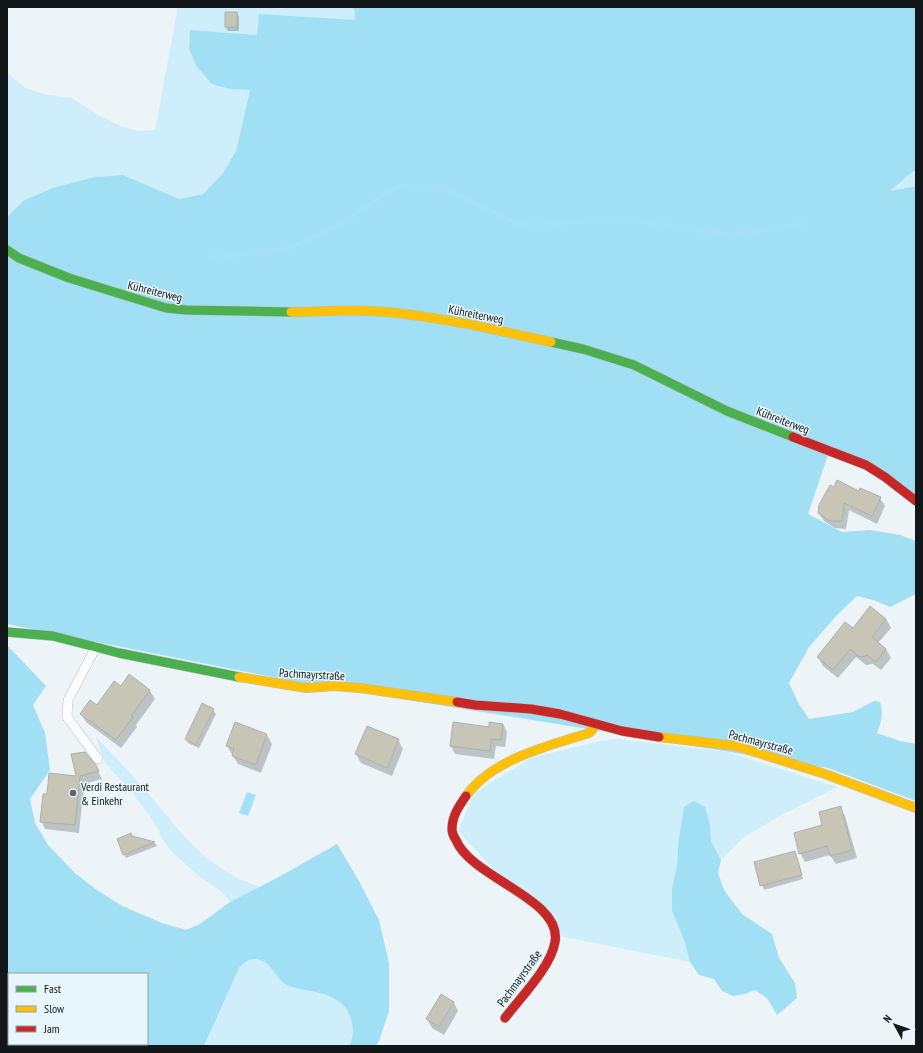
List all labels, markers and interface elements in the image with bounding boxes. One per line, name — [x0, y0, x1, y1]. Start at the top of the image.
street label: Kühreiterweg — [126, 277, 184, 305]
street label: Kühreiterweg — [447, 301, 505, 327]
street label: Kühreiterweg — [754, 403, 812, 437]
street label: Pachmayrstraße — [279, 665, 345, 683]
street label: Pachmayrstraße — [727, 726, 795, 758]
place label: Verdi Restaurant & Einkehr — [80, 779, 150, 808]
marker: Verdi Restaurant & Einkehr — [68, 788, 78, 798]
street label: Pachmayrstraße — [494, 947, 545, 1009]
legend — [8, 973, 148, 1045]
text: Fast — [44, 981, 62, 996]
text: Slow — [44, 1001, 65, 1016]
north arrow — [875, 1005, 915, 1045]
text: N — [880, 1012, 895, 1025]
text: Jam — [43, 1021, 60, 1036]

